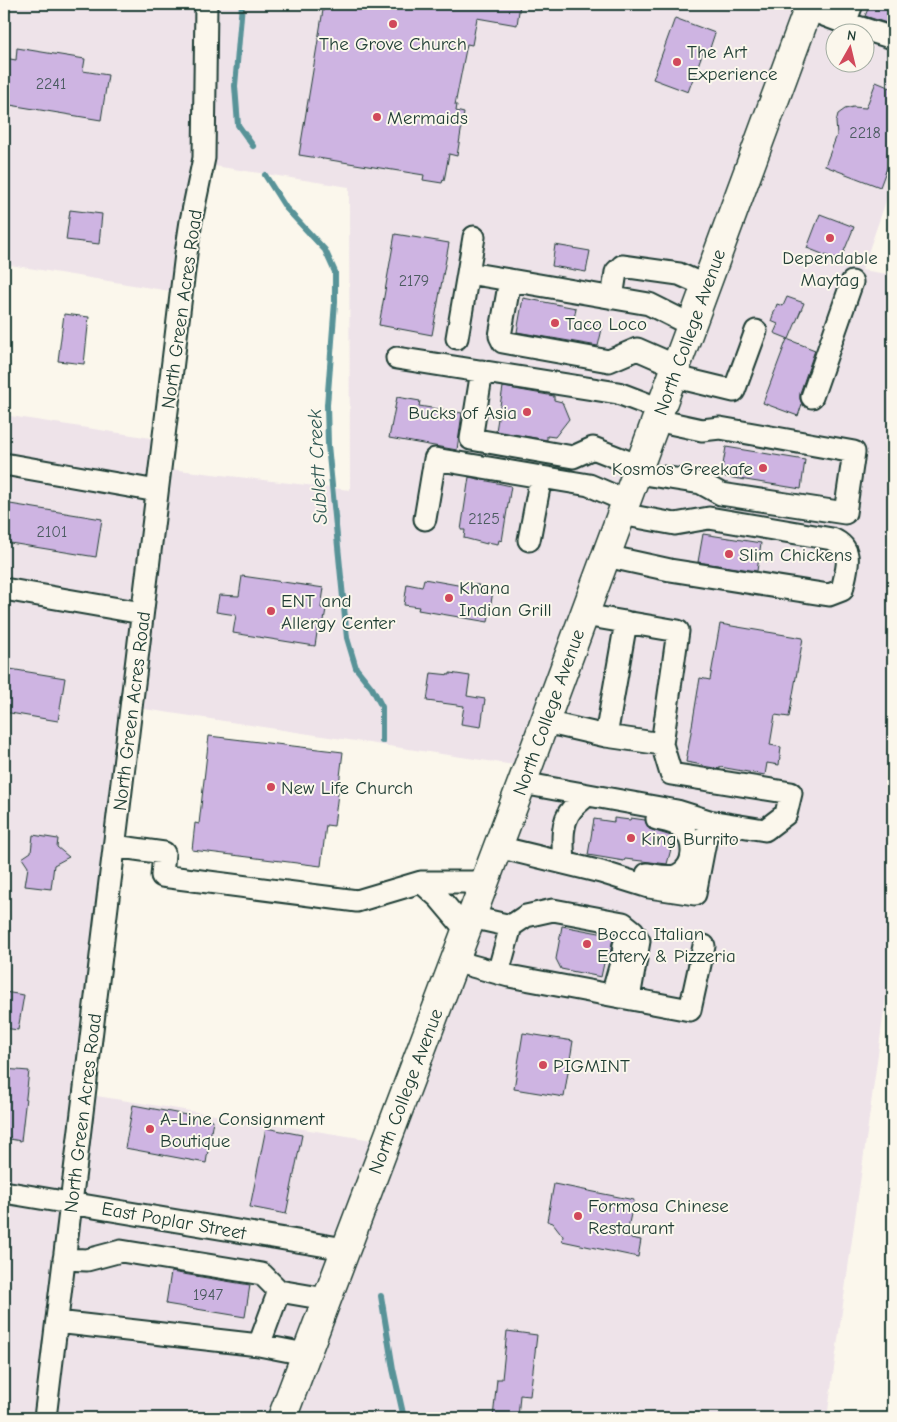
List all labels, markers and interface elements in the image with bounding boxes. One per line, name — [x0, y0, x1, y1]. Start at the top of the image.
marker: The Grove Church — [387, 18, 399, 30]
north arrow — [824, 22, 874, 72]
text: N — [846, 27, 857, 45]
place label: The Grove Church — [319, 33, 467, 55]
place label: The Art Experience — [687, 41, 778, 85]
marker: The Art Experience — [671, 56, 683, 68]
house number: 2241 — [36, 75, 66, 93]
place label: Mermaids — [387, 107, 468, 129]
marker: Mermaids — [371, 111, 383, 123]
house number: 2218 — [849, 124, 881, 142]
street label: North Green Acres Road — [157, 208, 207, 410]
marker: Dependable Maytag — [824, 232, 836, 244]
street label: North College Avenue — [650, 246, 730, 419]
place label: Dependable Maytag — [782, 247, 878, 291]
house number: 2179 — [399, 272, 429, 290]
place label: Taco Loco — [565, 313, 647, 335]
marker: Taco Loco — [549, 317, 561, 329]
place label: Bucks of Asia — [408, 402, 517, 424]
marker: Bucks of Asia — [521, 406, 533, 418]
water label: Sublett Creek — [303, 408, 332, 525]
place label: Kosmos Greekafe — [612, 458, 753, 480]
marker: Kosmos Greekafe — [757, 462, 769, 474]
house number: 2125 — [468, 510, 500, 528]
house number: 2101 — [37, 523, 67, 541]
place label: Slim Chickens — [739, 544, 852, 566]
marker: Slim Chickens — [723, 548, 735, 560]
place label: Khana Indian Grill — [459, 577, 552, 621]
place label: ENT and Allergy Center — [281, 590, 396, 634]
marker: Khana Indian Grill — [443, 592, 455, 604]
marker: ENT and Allergy Center — [265, 605, 277, 617]
street label: North Green Acres Road — [109, 610, 155, 812]
street label: North College Avenue — [509, 626, 589, 799]
place label: New Life Church — [281, 777, 413, 799]
marker: New Life Church — [265, 781, 277, 793]
place label: King Burrito — [641, 828, 739, 850]
marker: King Burrito — [625, 832, 637, 844]
place label: Bocca Italian Eatery & Pizzeria — [597, 923, 736, 967]
marker: Bocca Italian Eatery & Pizzeria — [581, 938, 593, 950]
street label: North College Avenue — [364, 1006, 448, 1177]
street label: North Green Acres Road — [60, 1012, 106, 1214]
place label: PIGMINT — [553, 1055, 630, 1077]
marker: PIGMINT — [537, 1059, 549, 1071]
place label: A-Line Consignment Boutique — [160, 1108, 325, 1152]
marker: A-Line Consignment Boutique — [144, 1123, 156, 1135]
place label: Formosa Chinese Restaurant — [588, 1195, 729, 1239]
street label: East Poplar Street — [100, 1197, 248, 1245]
marker: Formosa Chinese Restaurant — [572, 1210, 584, 1222]
house number: 1947 — [193, 1286, 223, 1304]

